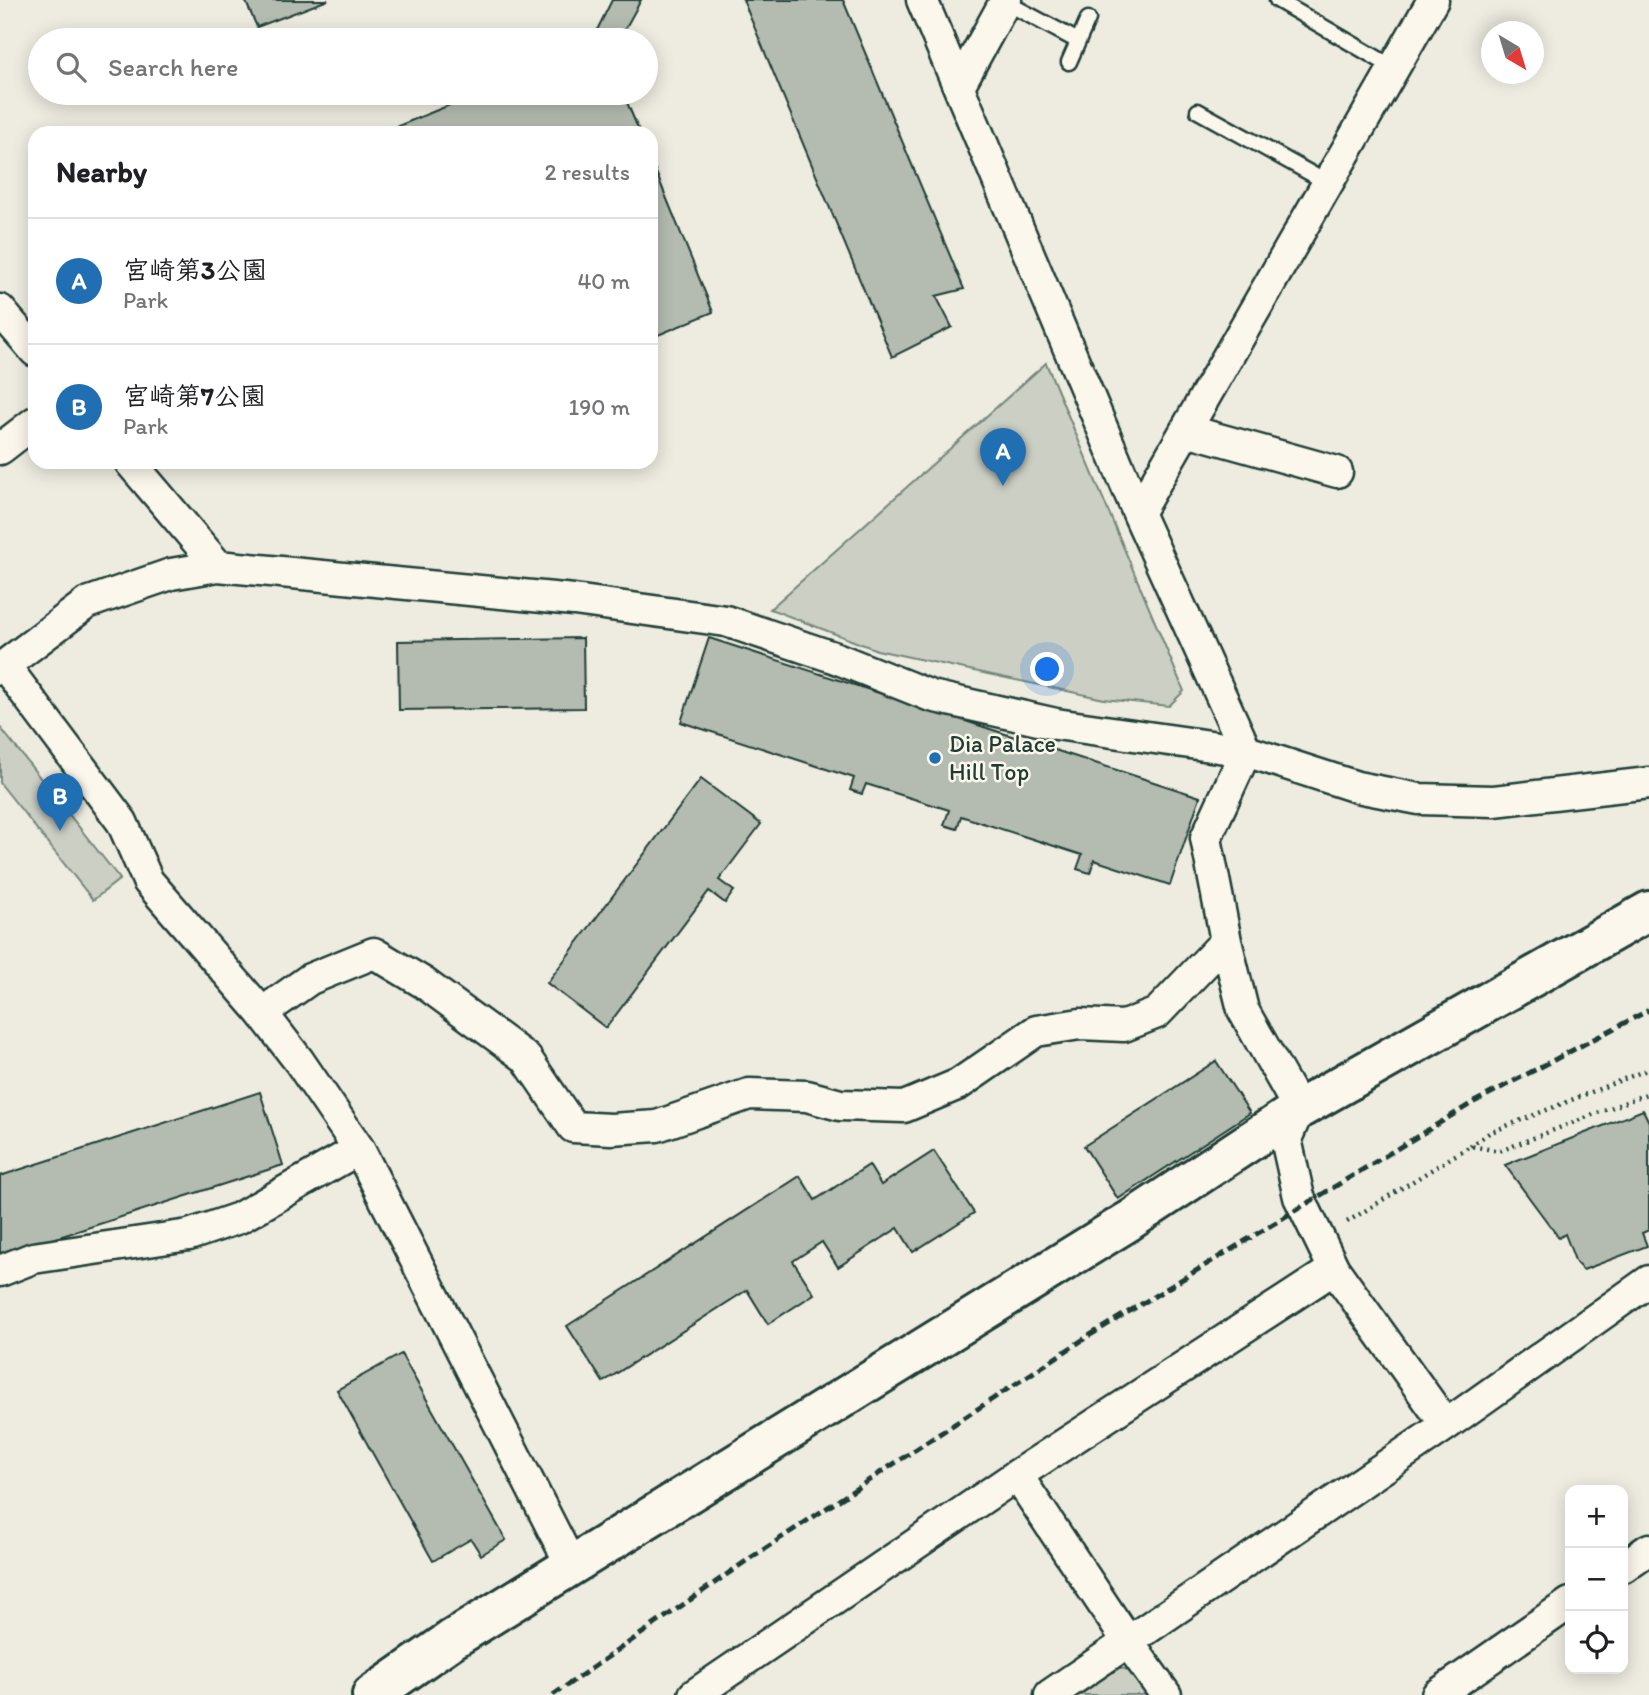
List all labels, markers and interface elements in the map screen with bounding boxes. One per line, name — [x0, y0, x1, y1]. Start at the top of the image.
north arrow — [1481, 21, 1544, 84]
search box — [28, 28, 658, 105]
icon: search — [52, 48, 90, 86]
text: Search here — [108, 51, 238, 83]
text: Nearby — [56, 153, 147, 190]
text: 2 results — [544, 158, 630, 186]
text: 宮崎第3公園 — [123, 254, 267, 286]
text: A — [72, 267, 86, 295]
text: 40 m — [577, 267, 630, 295]
text: Park — [123, 286, 168, 314]
text: 宮崎第7公園 — [123, 380, 266, 412]
text: B — [72, 393, 86, 421]
text: 190 m — [569, 393, 630, 421]
text: Park — [123, 412, 168, 440]
pin: A — [980, 428, 1026, 486]
your location — [1030, 652, 1064, 686]
place label: Dia Palace Hill Top — [949, 729, 1056, 786]
marker: Dia Palace Hill Top — [927, 750, 943, 766]
pin: B — [37, 773, 83, 831]
map controls — [1565, 1485, 1628, 1674]
button: + — [1565, 1485, 1628, 1548]
button: − — [1565, 1548, 1628, 1611]
button: locate — [1565, 1611, 1628, 1674]

